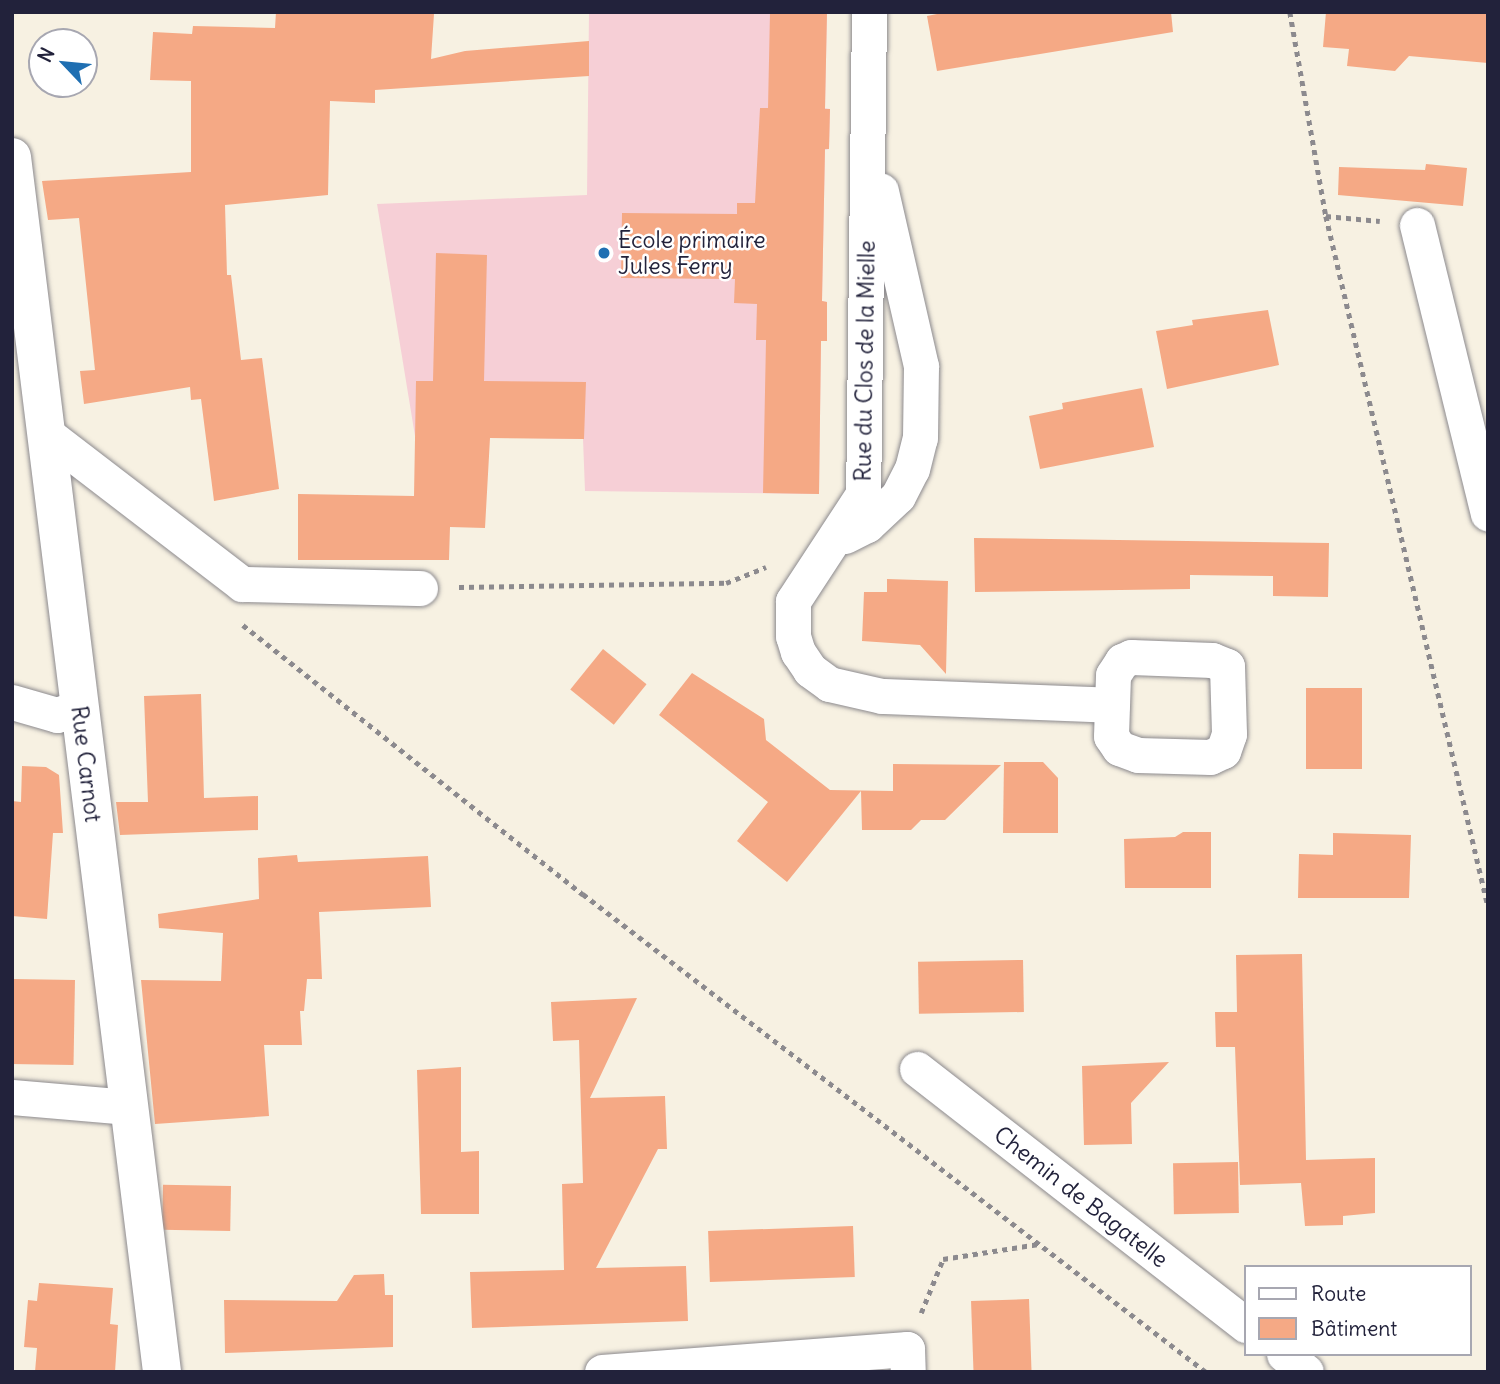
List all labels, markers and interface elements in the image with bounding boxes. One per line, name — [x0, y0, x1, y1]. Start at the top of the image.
north arrow — [28, 28, 98, 98]
text: N — [32, 44, 60, 66]
place label: École primaire Jules Ferry — [618, 226, 766, 280]
street label: Rue du Clos de la Mielle — [849, 240, 881, 482]
marker: École primaire Jules Ferry — [596, 245, 612, 261]
street label: Rue Carnot — [65, 704, 107, 824]
street label: Chemin de Bagatelle — [989, 1121, 1173, 1273]
legend — [1244, 1265, 1472, 1356]
text: Route — [1311, 1280, 1366, 1307]
text: Bâtiment — [1311, 1315, 1397, 1342]

